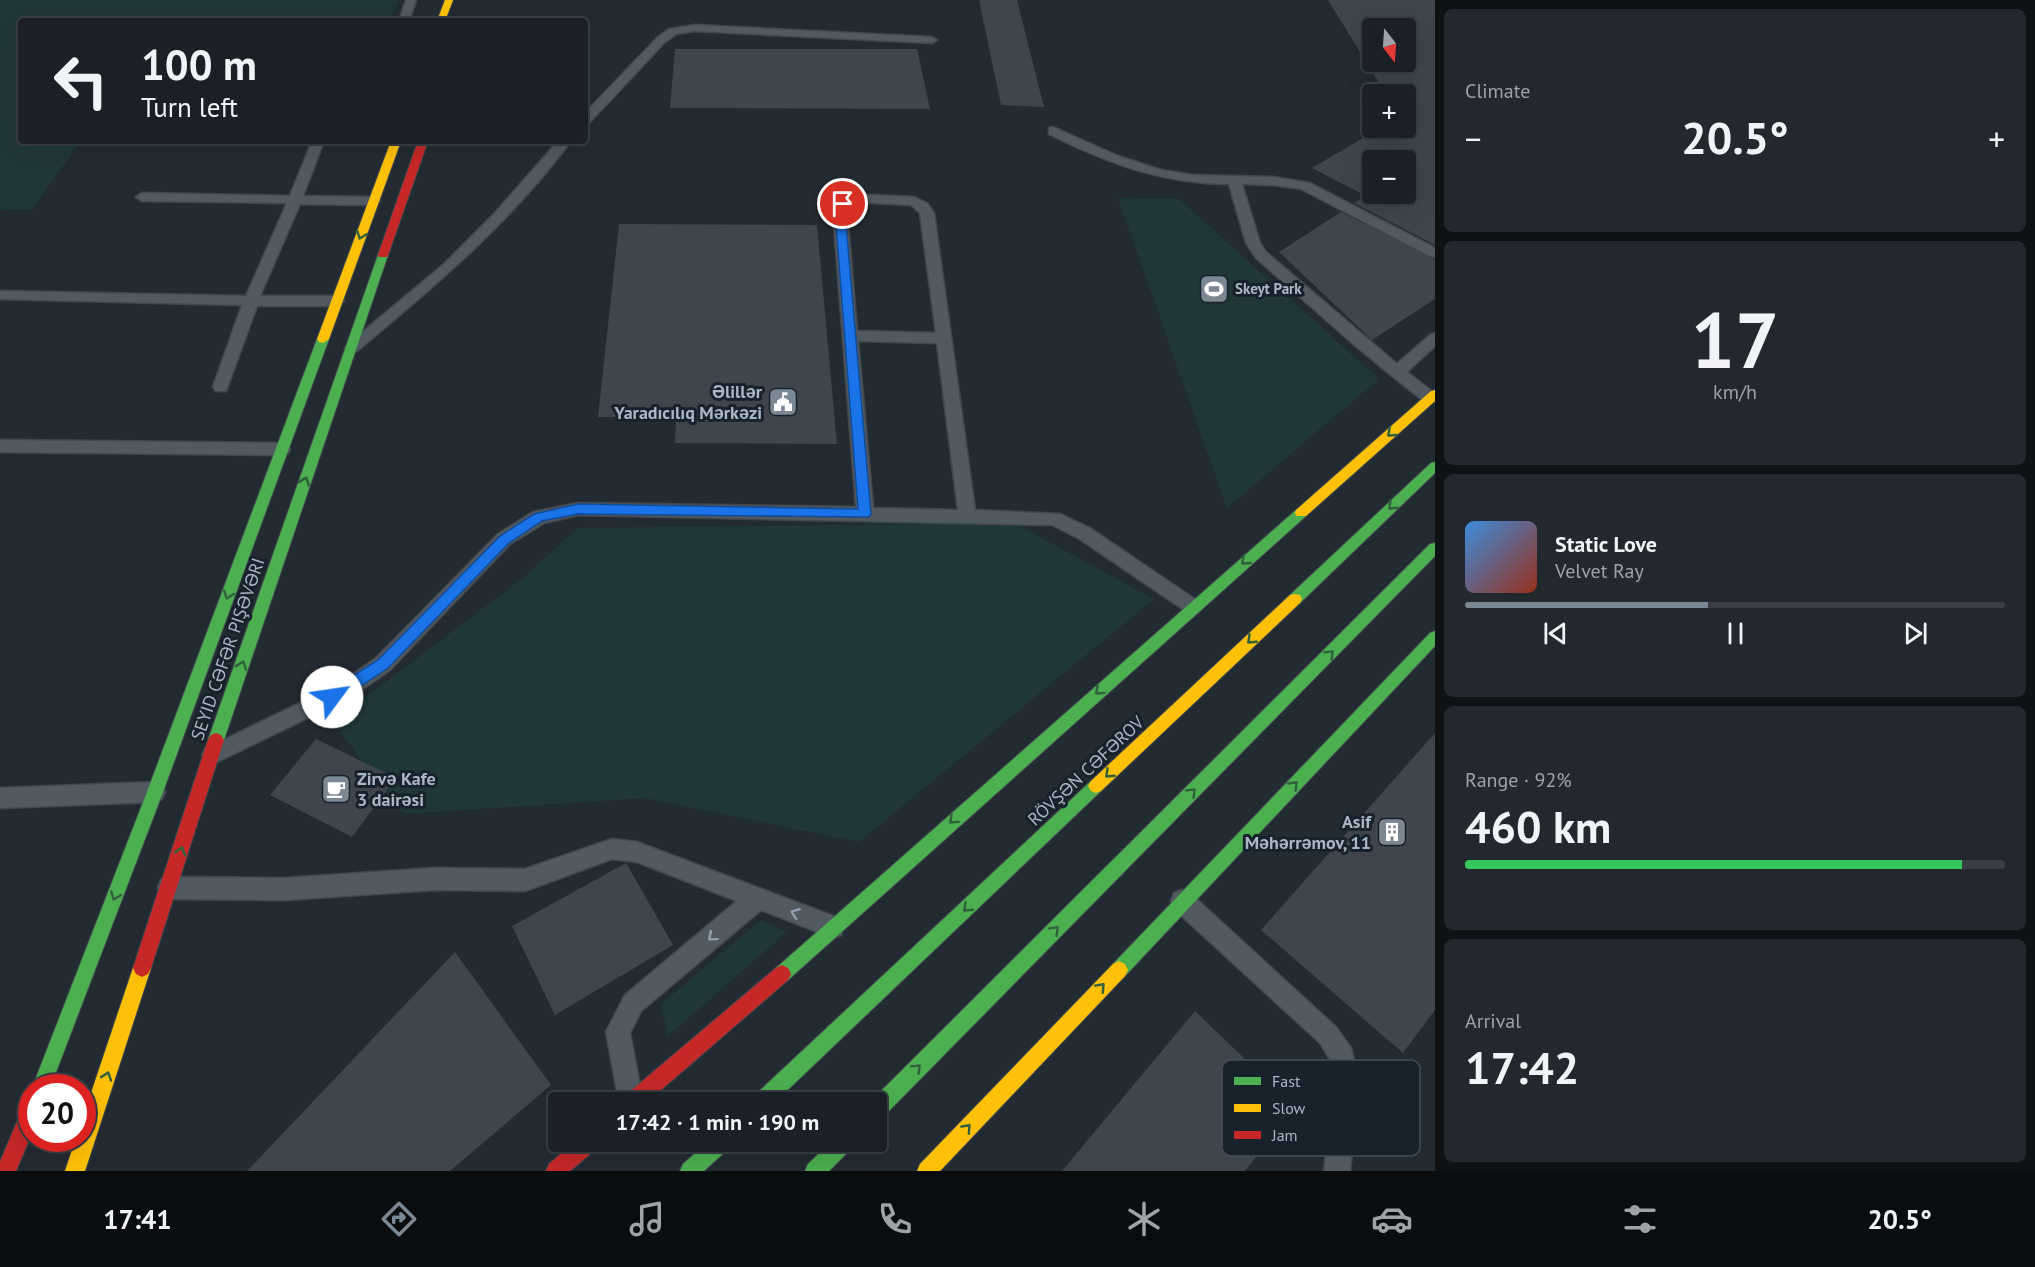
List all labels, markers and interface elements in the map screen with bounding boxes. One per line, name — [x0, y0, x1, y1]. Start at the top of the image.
north arrow — [1362, 18, 1416, 72]
map controls — [1362, 18, 1416, 204]
text: 100 m — [141, 37, 257, 92]
icon: left — [42, 42, 120, 120]
text: Climate — [1465, 78, 1531, 104]
button: + — [1362, 84, 1416, 138]
text: Turn left — [141, 90, 238, 124]
text: 20.5° — [1681, 108, 1789, 166]
text: − — [1465, 117, 1482, 160]
text: + — [1988, 117, 2005, 160]
button: − — [1362, 150, 1416, 204]
pin — [817, 178, 868, 229]
icon: arrive — [826, 187, 859, 220]
one-way arrow — [356, 229, 369, 240]
sports icon: Skeyt Park — [1198, 273, 1230, 305]
place label: Skeyt Park — [1235, 279, 1302, 298]
text: 17 — [1691, 289, 1779, 390]
text: km/h — [1713, 379, 1757, 405]
place label: Əlillər Yaradıcılıq Mərkəzi — [613, 380, 763, 424]
public building icon: Əlillər Yaradıcılıq Mərkəzi — [767, 386, 799, 418]
one-way arrow — [1387, 425, 1398, 436]
one-way arrow — [298, 476, 311, 487]
one-way arrow — [1389, 499, 1400, 510]
text: Static Love — [1555, 530, 1657, 558]
one-way arrow — [1241, 554, 1251, 565]
street label: SEYID CƏFƏR PIŞƏVƏRI — [186, 555, 270, 743]
text: Velvet Ray — [1555, 558, 1644, 584]
one-way arrow — [223, 589, 235, 600]
icon: previous — [1539, 617, 1572, 650]
icon: pause — [1719, 617, 1752, 650]
icon: next — [1899, 617, 1932, 650]
one-way arrow — [1247, 633, 1258, 644]
one-way arrow — [1322, 650, 1333, 661]
one-way arrow — [234, 660, 247, 671]
position arrow — [300, 665, 364, 729]
one-way arrow — [1095, 684, 1106, 695]
street label: RÖVŞƏN CƏFƏROV — [1023, 710, 1149, 830]
place label: Zirvə Kafe 3 dairəsi — [357, 767, 436, 811]
one-way arrow — [1105, 767, 1116, 778]
text: Range · 92% — [1465, 767, 1572, 793]
cafe icon: Zirvə Kafe 3 dairəsi — [320, 773, 352, 805]
one-way arrow — [1286, 781, 1297, 792]
one-way arrow — [1185, 788, 1196, 799]
text: 460 km — [1465, 797, 1611, 855]
place label: Asif Məhərrəmov, 11 — [1245, 810, 1372, 854]
one-way arrow — [949, 813, 960, 824]
building icon: Asif Məhərrəmov, 11 — [1376, 816, 1408, 848]
one-way arrow — [174, 846, 186, 857]
one-way arrow — [110, 890, 123, 901]
one-way arrow — [964, 901, 975, 912]
one-way arrow — [790, 908, 801, 921]
one-way arrow — [1048, 926, 1058, 937]
one-way arrow — [708, 930, 719, 941]
one-way arrow — [1094, 983, 1105, 993]
text: Arrival — [1465, 1008, 1521, 1034]
text: 17:42 — [1465, 1038, 1579, 1096]
legend — [1222, 1060, 1420, 1156]
one-way arrow — [910, 1065, 921, 1076]
one-way arrow — [100, 1071, 113, 1082]
text: Fast — [1272, 1071, 1301, 1091]
speed limit sign: 20 — [18, 1074, 96, 1152]
text: Slow — [1272, 1098, 1306, 1118]
text: 17:42 · 1 min · 190 m — [616, 1108, 819, 1136]
one-way arrow — [960, 1125, 971, 1136]
text: Jam — [1271, 1125, 1298, 1145]
icon: directions — [378, 1198, 420, 1240]
icon: music — [626, 1198, 668, 1240]
icon: phone — [874, 1198, 916, 1240]
icon: climate — [1123, 1198, 1165, 1240]
icon: car — [1371, 1198, 1413, 1240]
icon: filters — [1619, 1198, 1661, 1240]
text: 17:41 — [103, 1202, 172, 1236]
text: 20.5° — [1867, 1202, 1932, 1236]

